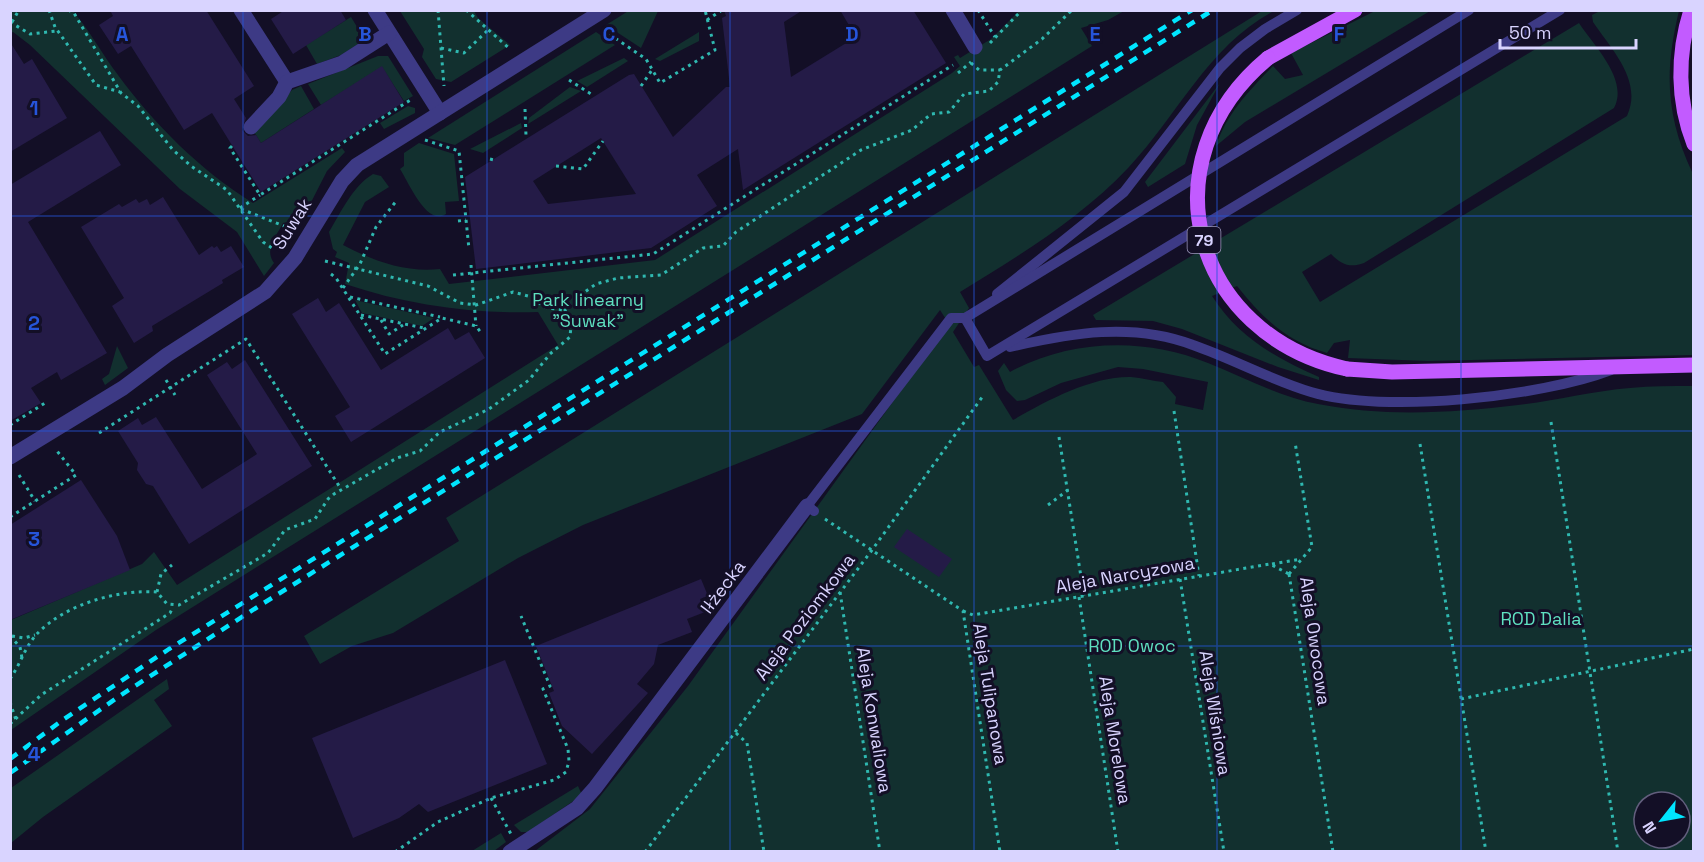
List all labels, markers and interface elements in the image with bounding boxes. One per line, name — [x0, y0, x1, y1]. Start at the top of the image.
scale bar — [1500, 12, 1636, 50]
text: A — [116, 21, 129, 47]
text: B — [358, 21, 372, 47]
text: C — [603, 21, 616, 47]
text: D — [845, 21, 859, 47]
text: E — [1089, 21, 1101, 47]
text: F — [1334, 21, 1345, 47]
text: 50 m — [1509, 21, 1551, 44]
text: 1 — [29, 95, 39, 121]
street label: Suwak — [267, 193, 316, 254]
road number: 79 — [1188, 227, 1220, 253]
park label: Park linearny "Suwak" — [532, 288, 644, 332]
text: 2 — [28, 310, 40, 336]
text: 3 — [28, 526, 40, 552]
street label: Aleja Poziomkowa — [750, 549, 860, 684]
street label: Aleja Narcyzowa — [1054, 551, 1196, 598]
street label: Iłżecka — [695, 555, 750, 618]
street label: Aleja Owocowa — [1295, 575, 1336, 707]
park label: ROD Dalia — [1501, 607, 1581, 630]
street label: Aleja Tulipanowa — [968, 622, 1013, 766]
park label: ROD Owoc — [1088, 634, 1176, 657]
street label: Aleja Konwaliowa — [852, 645, 897, 795]
street label: Aleja Wiśniowa — [1194, 649, 1237, 777]
street label: Aleja Morelowa — [1094, 674, 1137, 806]
text: 4 — [28, 741, 41, 767]
north arrow — [1632, 790, 1692, 850]
text: N — [1638, 817, 1661, 837]

